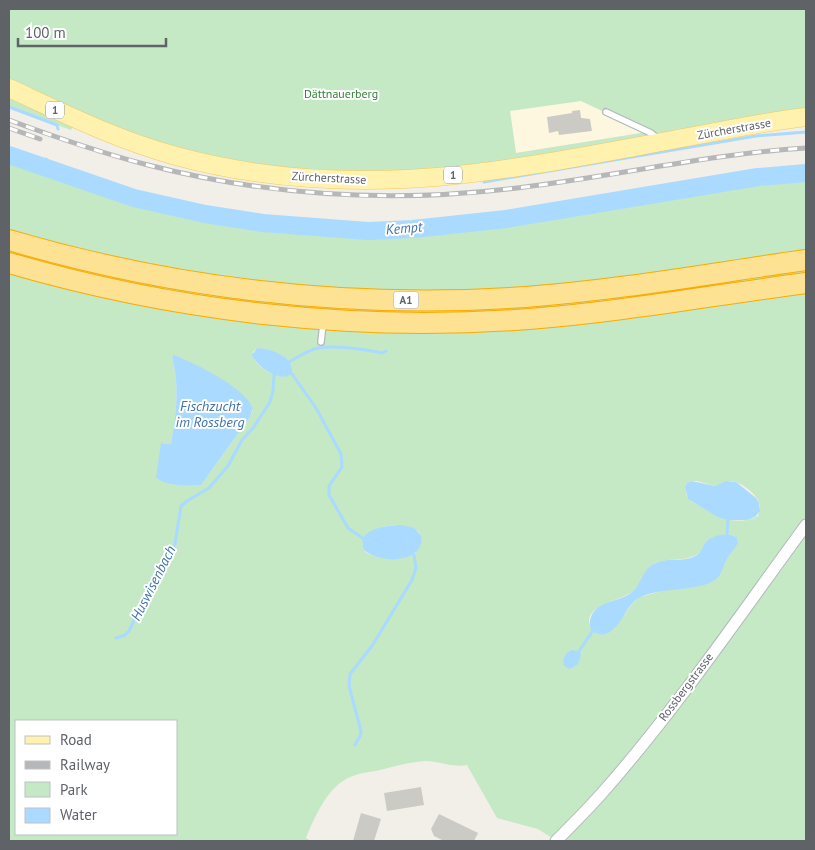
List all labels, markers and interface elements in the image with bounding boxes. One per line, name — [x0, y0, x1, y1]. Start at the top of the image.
scale bar — [18, 15, 165, 47]
text: 100 m — [25, 23, 66, 42]
park label: Dättnauerberg — [304, 86, 378, 101]
road number: 1 — [46, 102, 64, 118]
street label: Zürcherstrasse — [696, 115, 772, 142]
road number: 1 — [444, 166, 462, 184]
street label: Zürcherstrasse — [291, 168, 367, 187]
water label: Kempt — [385, 217, 424, 239]
road number: A1 — [394, 292, 418, 308]
water label: Fischzucht im Rossberg — [176, 397, 244, 431]
water label: Huswisenbach — [126, 543, 180, 623]
street label: Rossbergstrasse — [655, 650, 716, 724]
legend — [15, 720, 178, 835]
text: Road — [60, 730, 92, 749]
text: Railway — [60, 755, 110, 774]
text: Park — [60, 780, 88, 799]
text: Water — [60, 805, 97, 824]

